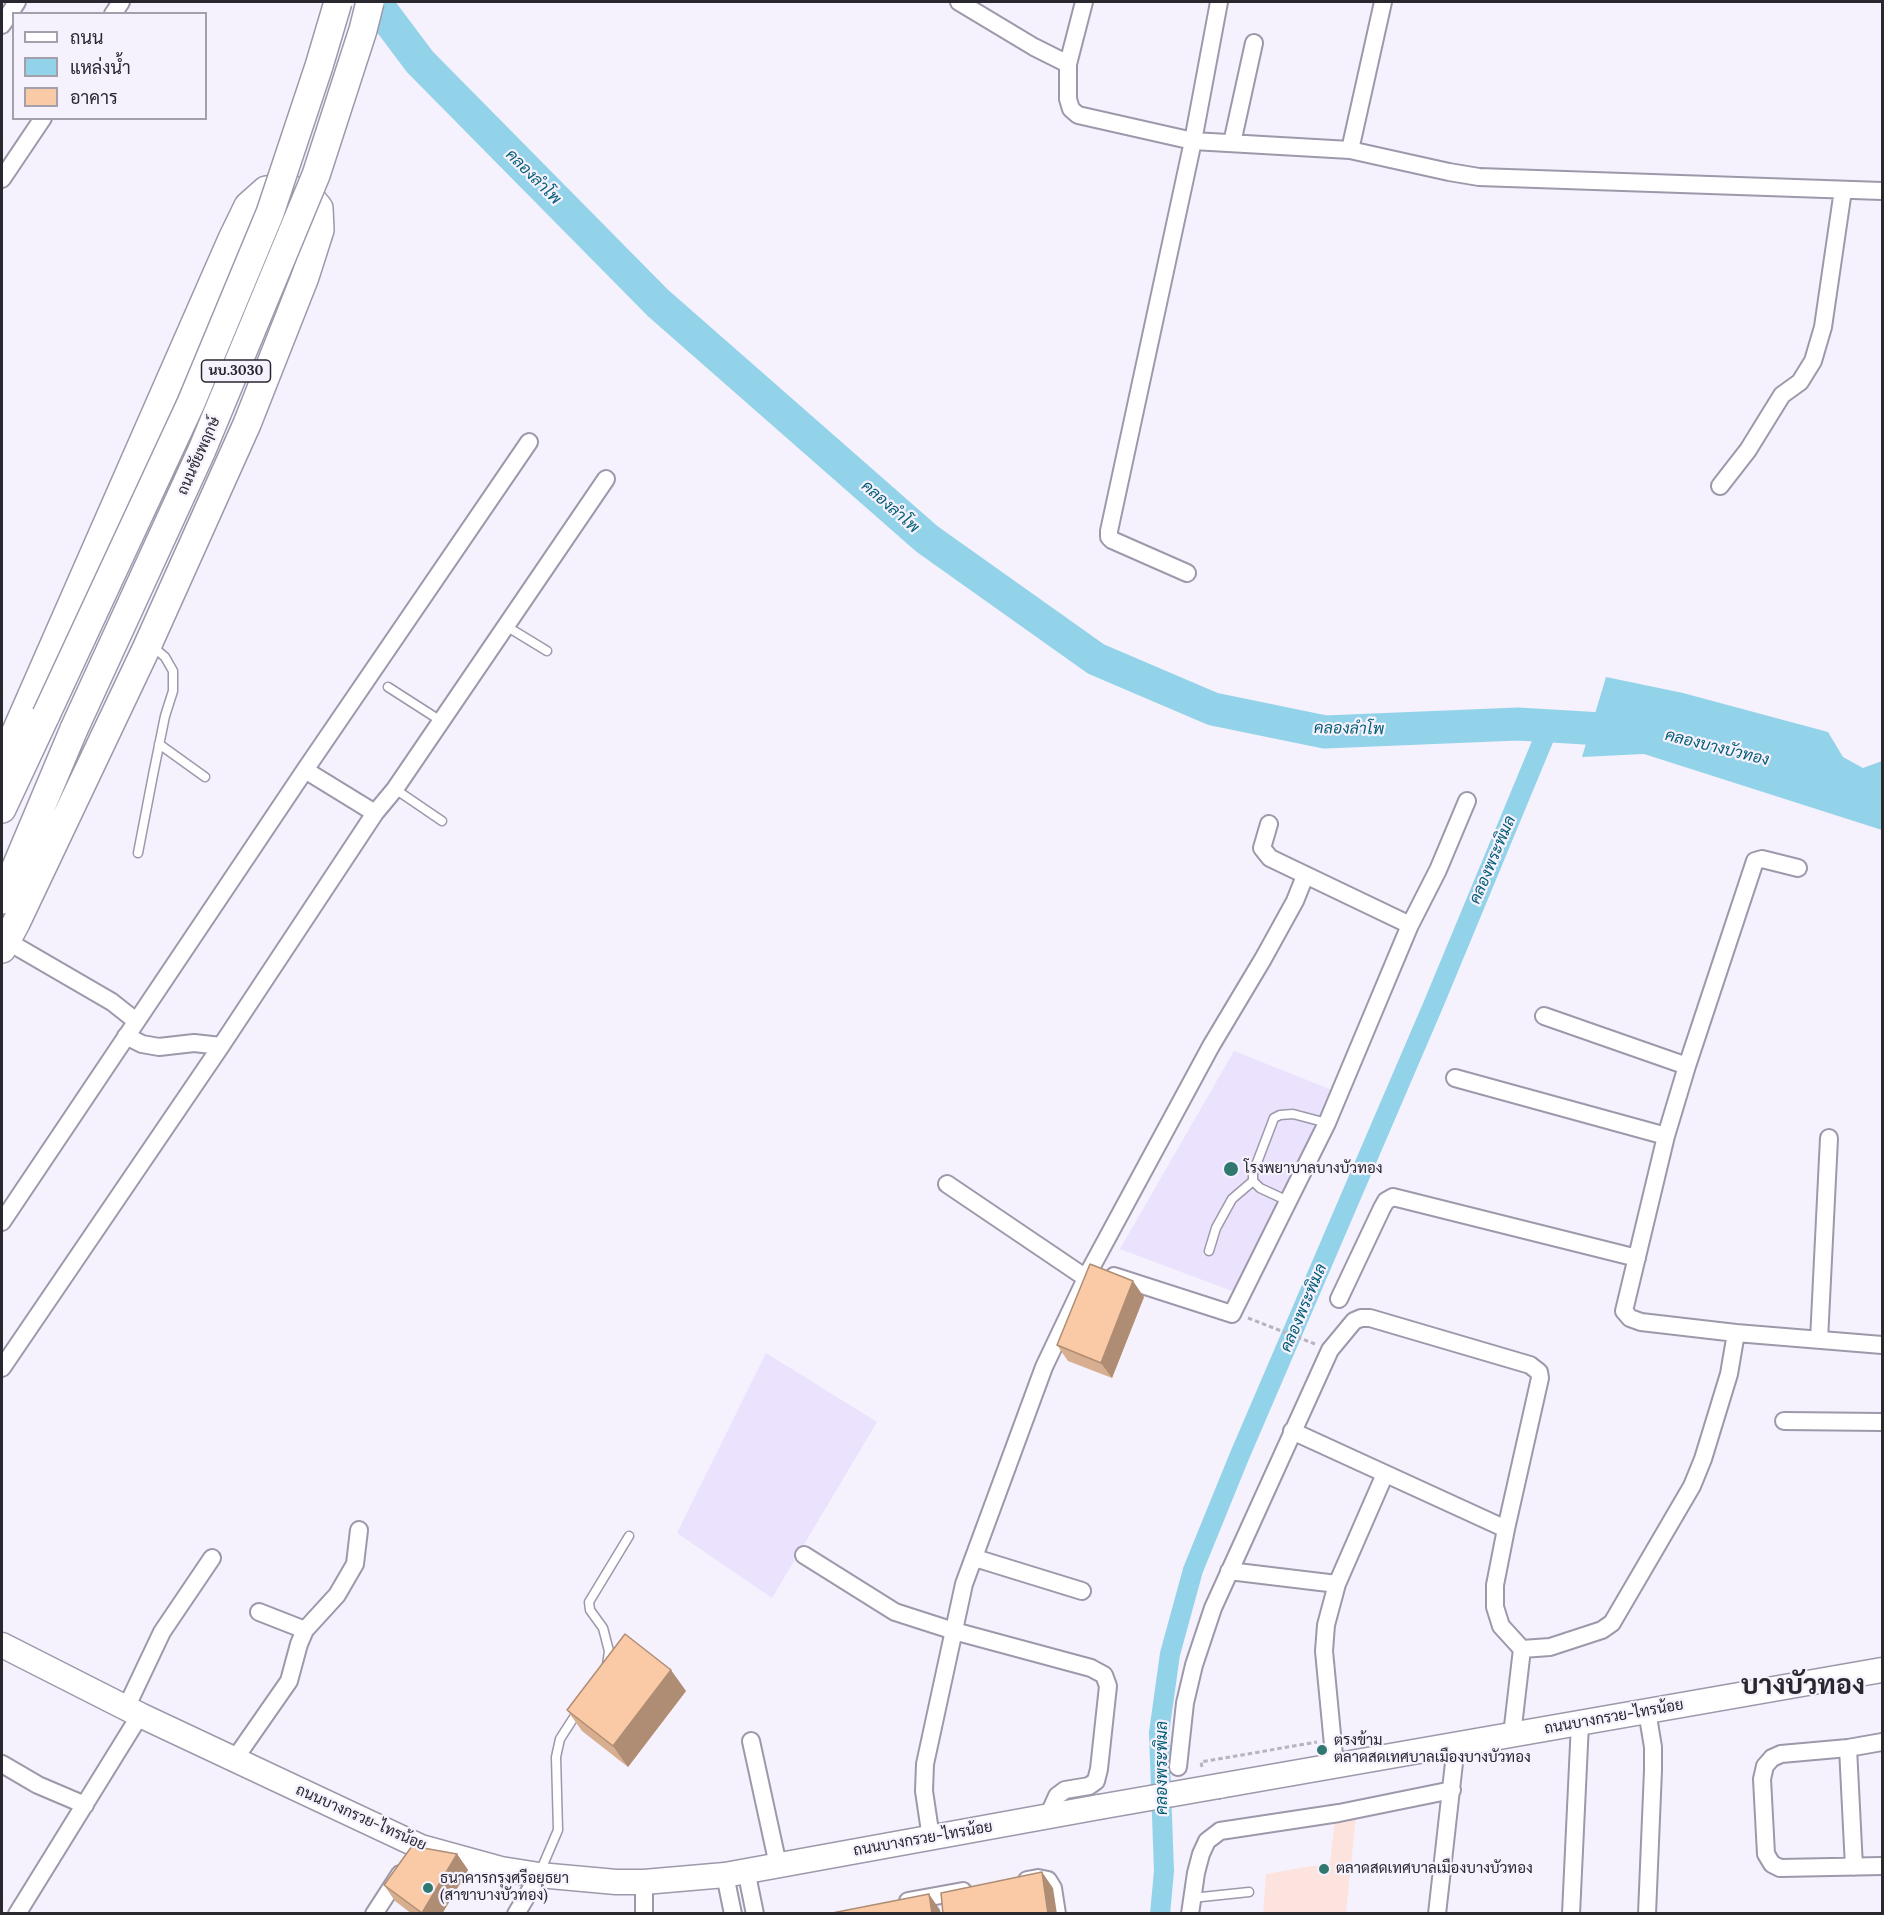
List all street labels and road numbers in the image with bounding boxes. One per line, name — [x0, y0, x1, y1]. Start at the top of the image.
road number: นบ.3030 — [202, 360, 270, 382]
street label: ถนนชัยพฤกษ์ — [174, 414, 224, 498]
street label: ถนนบางกรวย-ไทรน้อย — [1543, 1696, 1685, 1738]
street label: ถนนบางกรวย-ไทรน้อย — [293, 1781, 429, 1855]
street label: ถนนบางกรวย-ไทรน้อย — [852, 1818, 994, 1860]

